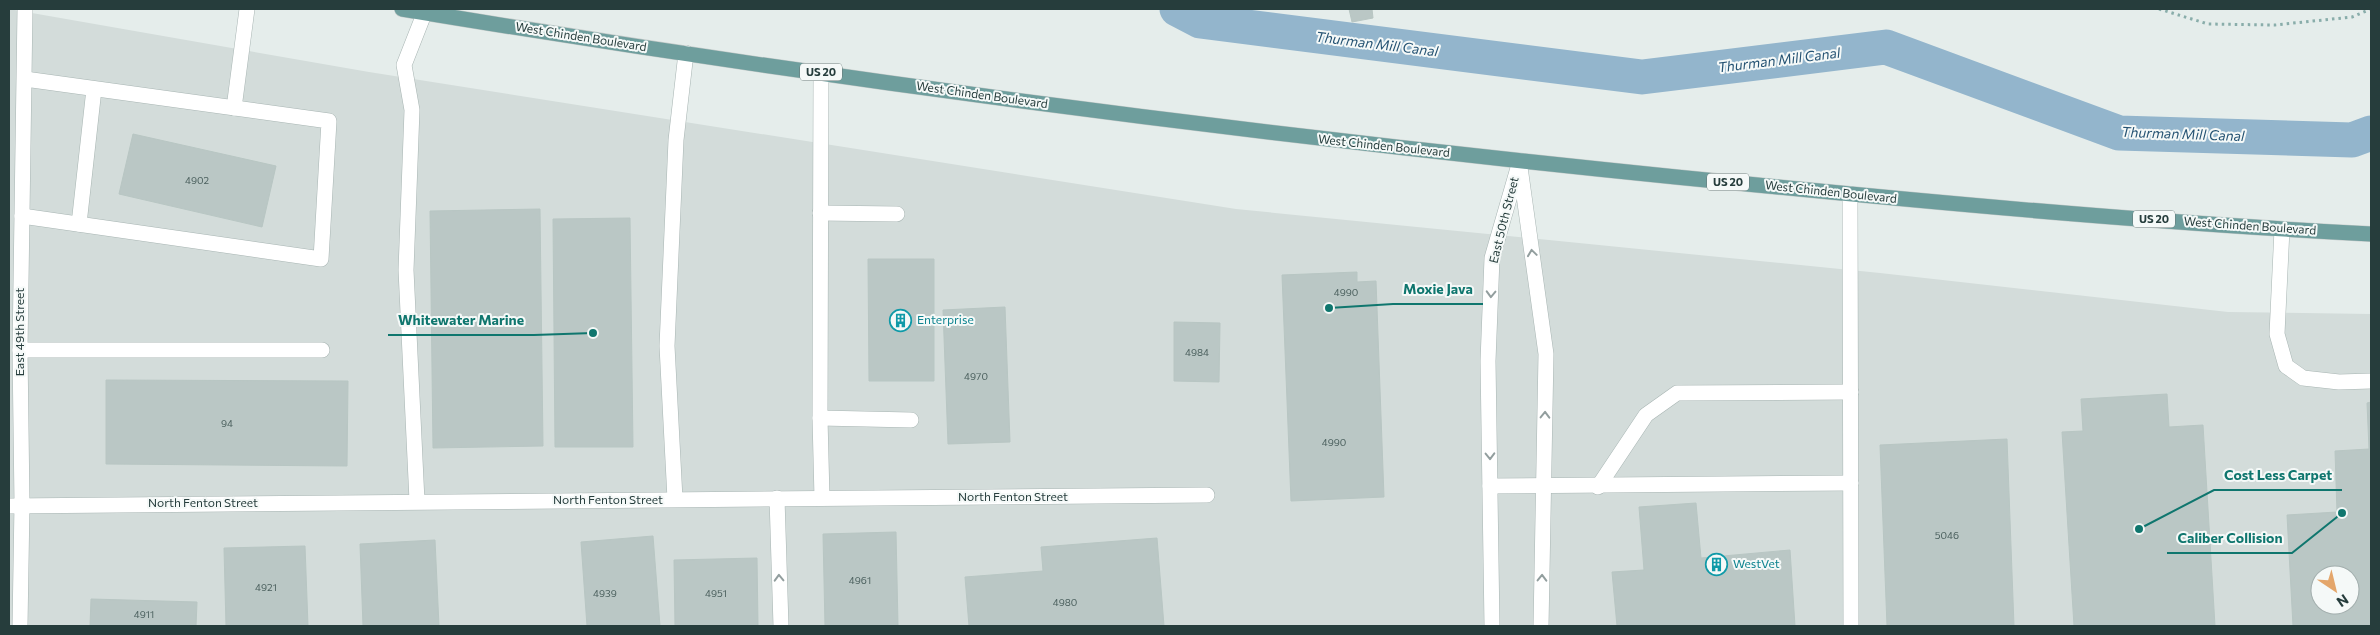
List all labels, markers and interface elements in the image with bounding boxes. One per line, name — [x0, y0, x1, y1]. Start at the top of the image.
street label: West Chinden Boulevard — [515, 19, 648, 53]
water label: Thurman Mill Canal — [1315, 28, 1440, 60]
water label: Thurman Mill Canal — [1717, 44, 1842, 75]
road number: US 20 — [800, 64, 842, 80]
street label: West Chinden Boulevard — [916, 78, 1049, 110]
water label: Thurman Mill Canal — [2121, 123, 2245, 144]
street label: West Chinden Boulevard — [1317, 131, 1451, 159]
road number: US 20 — [1707, 173, 1749, 190]
house number: 4902 — [185, 174, 210, 186]
street label: East 50th Street — [1485, 175, 1521, 265]
street label: West Chinden Boulevard — [1764, 177, 1898, 205]
road number: US 20 — [2133, 210, 2175, 228]
street label: West Chinden Boulevard — [2183, 213, 2317, 237]
one-way arrow — [1527, 249, 1538, 257]
callout: Moxie Java — [1393, 275, 1483, 304]
text: Moxie Java — [1403, 280, 1473, 297]
house number: 4990 — [1334, 286, 1358, 298]
street label: East 49th Street — [12, 288, 26, 376]
one-way arrow — [1486, 290, 1496, 298]
callout: Whitewater Marine — [388, 306, 534, 335]
building icon: Enterprise — [889, 308, 913, 332]
text: Whitewater Marine — [398, 311, 524, 328]
place label: Enterprise — [917, 312, 974, 326]
house number: 4984 — [1185, 346, 1209, 358]
house number: 4970 — [964, 370, 988, 382]
one-way arrow — [1540, 411, 1550, 418]
house number: 94 — [221, 417, 233, 429]
house number: 4990 — [1322, 436, 1346, 448]
one-way arrow — [1484, 452, 1495, 460]
callout: Cost Less Carpet — [2214, 461, 2342, 490]
text: Cost Less Carpet — [2224, 466, 2332, 483]
street label: North Fenton Street — [958, 489, 1068, 503]
street label: North Fenton Street — [553, 492, 663, 506]
street label: North Fenton Street — [148, 495, 258, 509]
callout: Caliber Collision — [2167, 524, 2292, 553]
house number: 5046 — [1935, 529, 1959, 541]
text: Caliber Collision — [2177, 529, 2283, 546]
building icon: WestVet — [1705, 552, 1729, 576]
place label: WestVet — [1733, 556, 1780, 570]
north arrow — [2310, 565, 2360, 615]
one-way arrow — [774, 573, 785, 581]
one-way arrow — [1537, 573, 1547, 581]
house number: 4961 — [849, 574, 871, 586]
house number: 4921 — [255, 581, 277, 593]
house number: 4939 — [593, 587, 617, 599]
house number: 4951 — [705, 587, 727, 599]
text: N — [2334, 591, 2352, 611]
house number: 4980 — [1053, 596, 1077, 608]
house number: 4911 — [134, 608, 154, 620]

